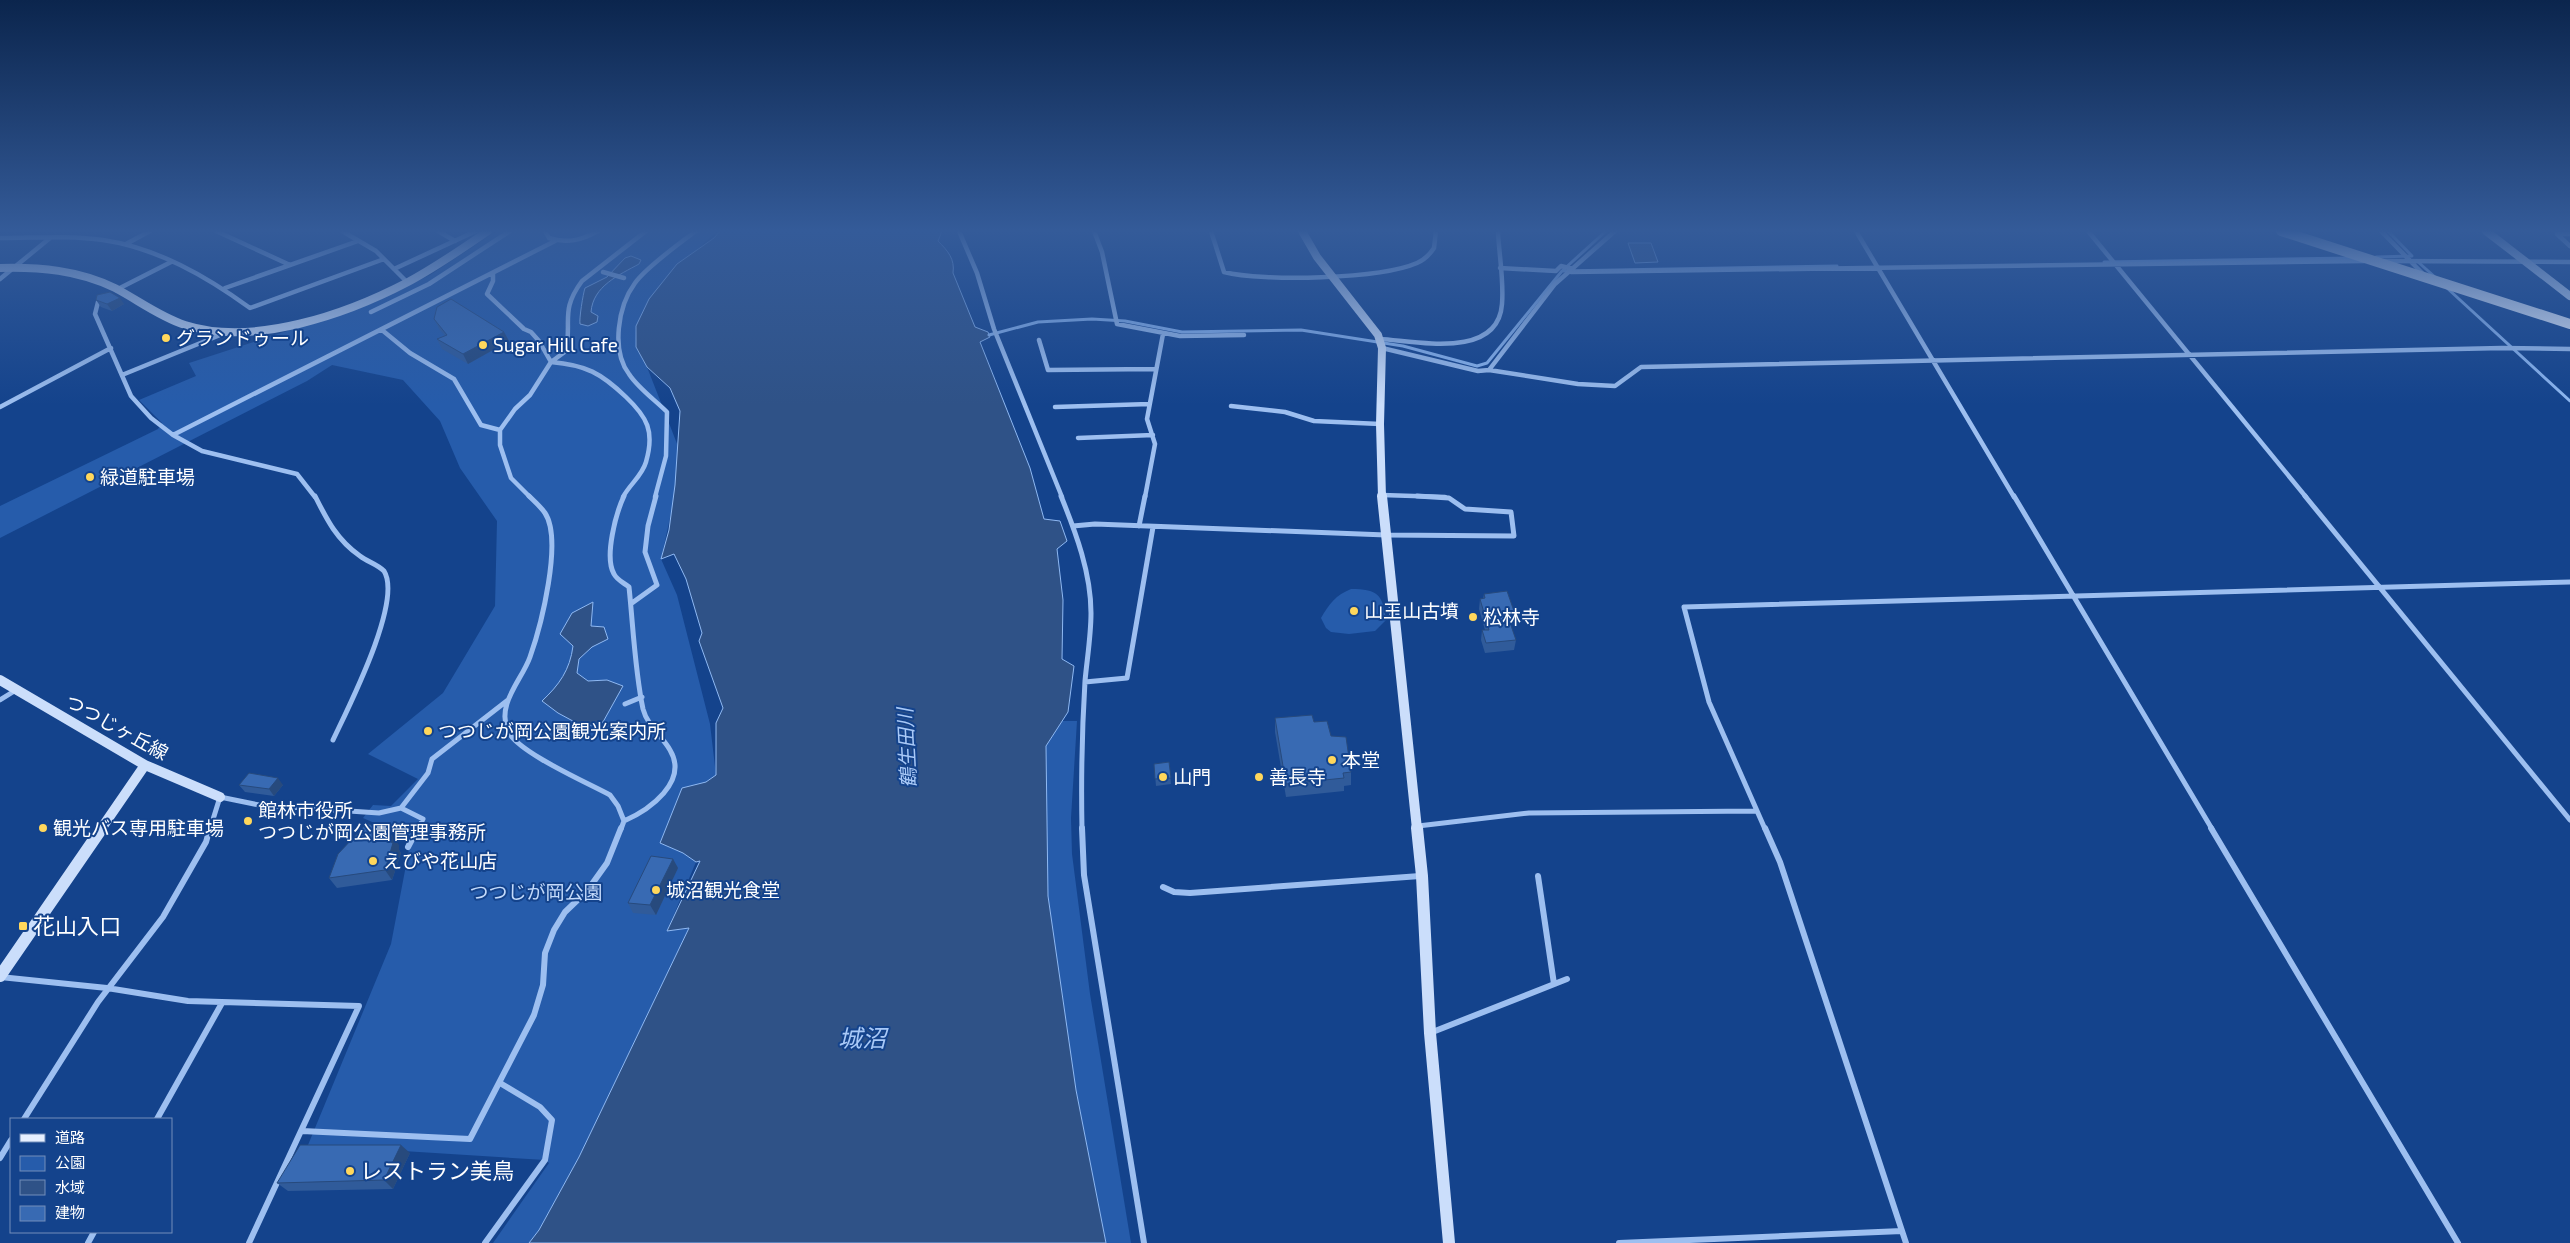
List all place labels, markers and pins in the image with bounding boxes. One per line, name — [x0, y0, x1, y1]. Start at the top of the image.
place label: グランドゥール — [176, 326, 309, 349]
marker: グランドゥール — [160, 332, 172, 344]
place label: Sugar Hill Cafe — [493, 333, 618, 356]
marker: Sugar Hill Cafe — [477, 339, 489, 351]
place label: 緑道駐車場 — [100, 465, 195, 488]
marker: 緑道駐車場 — [84, 471, 96, 483]
place label: 山王山古墳 — [1364, 599, 1459, 622]
marker: 山王山古墳 — [1348, 605, 1360, 617]
place label: 松林寺 — [1483, 605, 1540, 628]
marker: 松林寺 — [1467, 611, 1479, 623]
place label: つつじが岡公園観光案内所 — [438, 719, 666, 742]
marker: つつじが岡公園観光案内所 — [422, 725, 434, 737]
place label: 本堂 — [1342, 748, 1380, 771]
marker: 本堂 — [1326, 754, 1338, 766]
place label: 山門 — [1173, 765, 1211, 788]
place label: 善長寺 — [1269, 765, 1326, 788]
marker: 山門 — [1157, 771, 1169, 783]
marker: 善長寺 — [1253, 771, 1265, 783]
place label: 館林市役所 つつじが岡公園管理事務所 — [258, 798, 486, 843]
marker: 館林市役所 つつじが岡公園管理事務所 — [242, 815, 254, 827]
place label: 観光バス専用駐車場 — [53, 816, 224, 839]
marker: 観光バス専用駐車場 — [37, 822, 49, 834]
place label: えびや花山店 — [383, 849, 497, 872]
marker: えびや花山店 — [367, 855, 379, 867]
place label: 城沼観光食堂 — [666, 878, 780, 901]
marker: 城沼観光食堂 — [650, 884, 662, 896]
place label: 花山入口 — [33, 912, 121, 938]
marker: 花山入口 — [17, 920, 29, 932]
place label: レストラン美鳥 — [360, 1157, 514, 1183]
marker: レストラン美鳥 — [344, 1165, 356, 1177]

